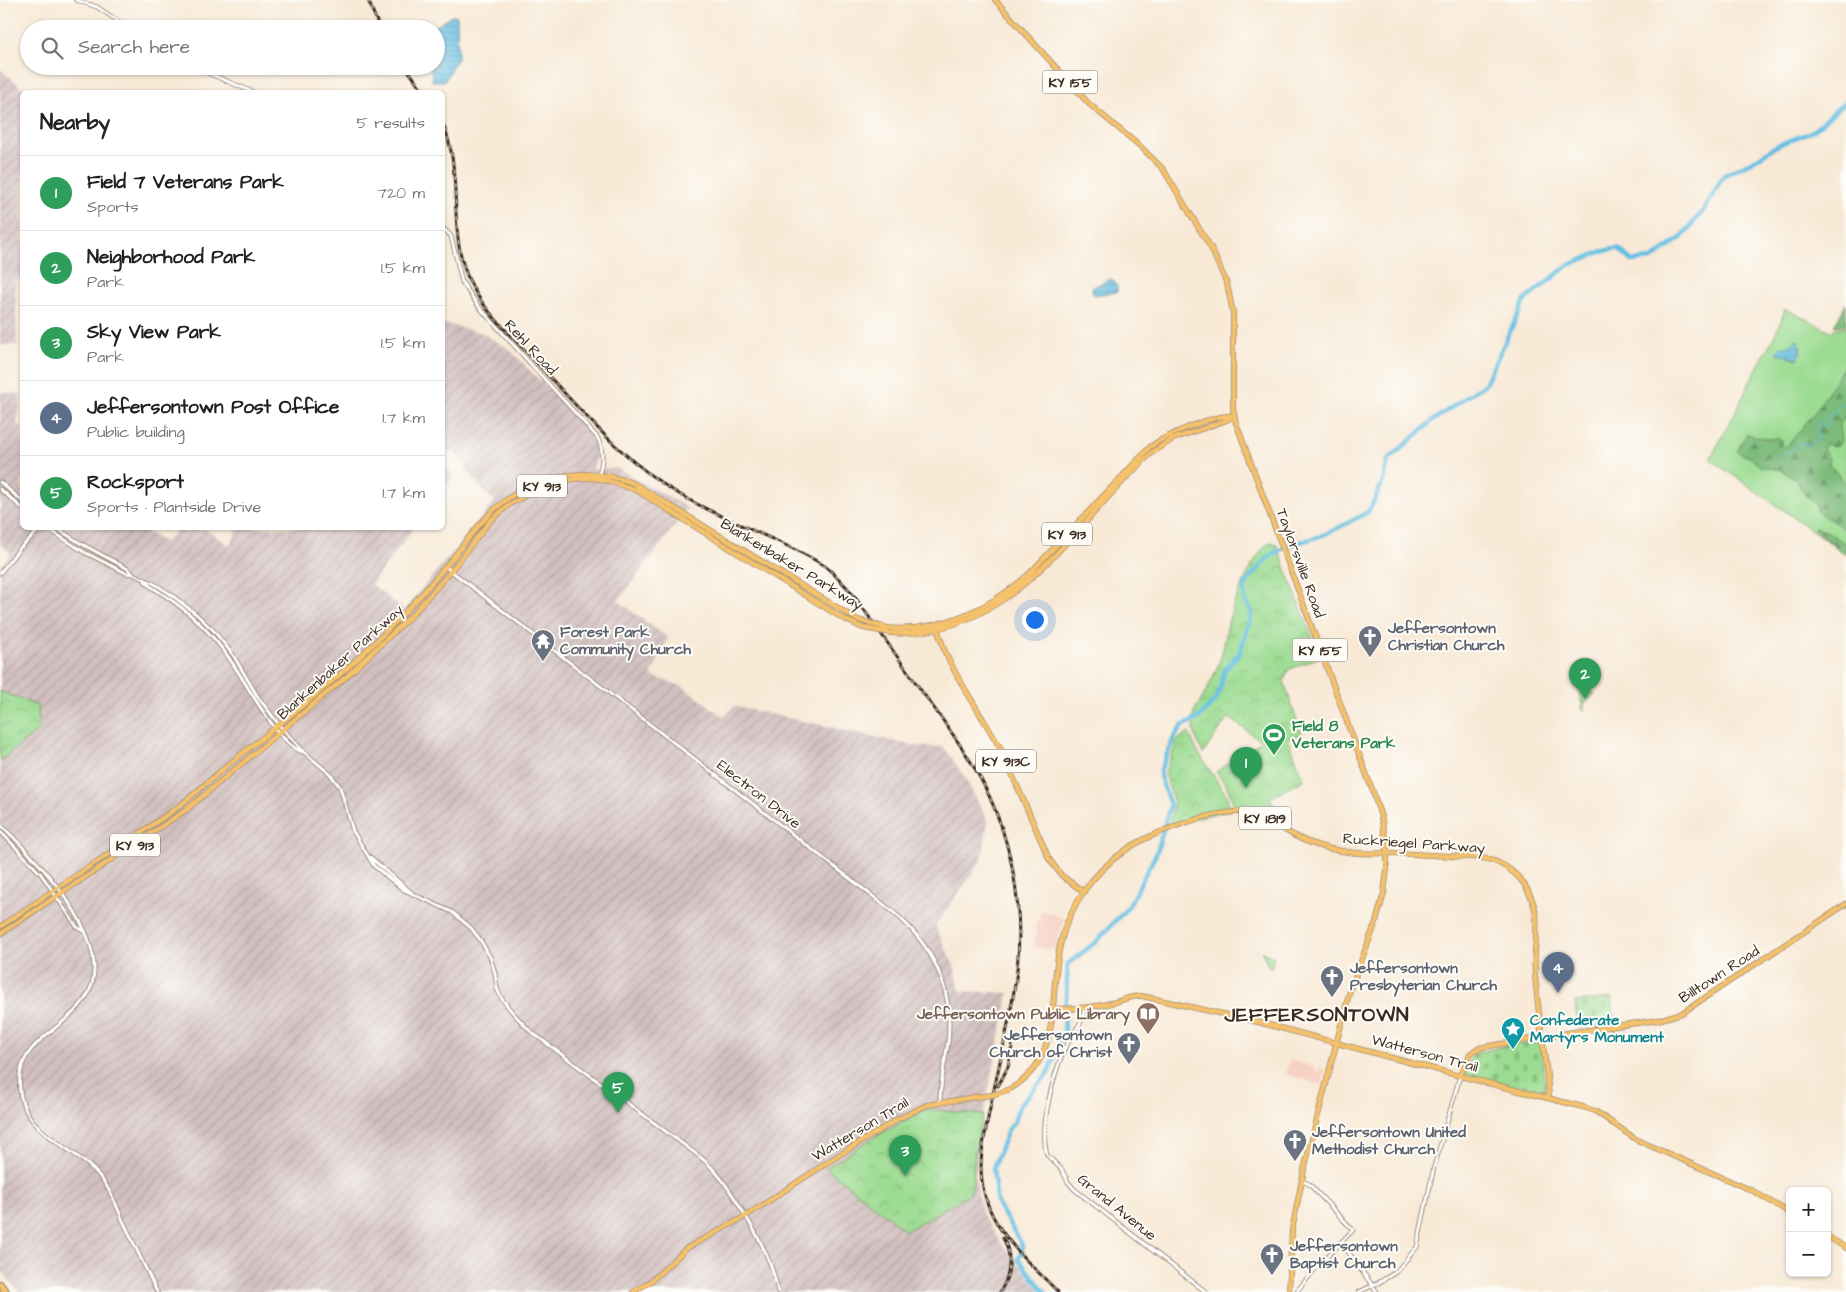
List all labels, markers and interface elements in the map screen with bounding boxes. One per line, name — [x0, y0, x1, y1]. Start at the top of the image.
search box — [20, 20, 445, 75]
icon: search — [38, 34, 66, 62]
text: Search here — [78, 34, 190, 61]
road number: KY 155 — [1042, 70, 1098, 94]
text: Nearby — [40, 108, 110, 137]
text: 5 results — [357, 112, 425, 134]
text: Field 7 Veterans Park — [87, 169, 284, 196]
text: 1 — [55, 182, 57, 204]
text: 720 m — [377, 182, 425, 204]
text: Sports — [87, 196, 139, 218]
text: Neighborhood Park — [87, 244, 255, 271]
text: 2 — [51, 257, 61, 279]
text: 1.5 km — [381, 257, 425, 279]
text: Park — [87, 271, 124, 293]
street label: Rehl Road — [499, 315, 562, 380]
text: Sky View Park — [87, 319, 221, 346]
text: 3 — [52, 332, 60, 354]
text: 1.5 km — [381, 332, 425, 354]
text: Park — [87, 346, 124, 368]
text: Jeffersontown Post Office — [87, 394, 339, 421]
text: 4 — [51, 407, 61, 429]
text: 1.7 km — [382, 407, 425, 429]
text: Public building — [87, 421, 185, 443]
text: Rocksport — [87, 469, 184, 496]
road number: KY 913 — [517, 474, 567, 498]
text: 5 — [50, 482, 62, 504]
text: 1.7 km — [382, 482, 425, 504]
text: Sports · Plantside Drive — [87, 496, 261, 518]
street label: Taylorsville Road — [1270, 505, 1330, 621]
street label: Blankenbaker Parkway — [716, 513, 867, 616]
road number: KY 913 — [1042, 522, 1092, 546]
street label: Blankenbaker Parkway — [273, 600, 409, 726]
your location — [1022, 607, 1048, 633]
place label: Jeffersontown Christian Church — [1387, 618, 1505, 656]
place label: Forest Park Community Church — [560, 622, 692, 661]
church icon: Jeffersontown Christian Church — [1357, 624, 1383, 658]
temple icon: Forest Park Community Church — [530, 628, 556, 662]
road number: KY 155 — [1292, 638, 1348, 662]
pin: 2 — [1569, 658, 1601, 699]
place label: Field 8 Veterans Park — [1291, 716, 1396, 754]
sports icon: Field 8 Veterans Park — [1261, 722, 1287, 756]
pin: 1 — [1230, 747, 1262, 788]
road number: KY 913C — [976, 749, 1036, 772]
street label: Electron Drive — [712, 755, 805, 834]
road number: KY 1819 — [1239, 806, 1291, 830]
street label: Ruckriegel Parkway — [1342, 828, 1486, 860]
road number: KY 913 — [110, 834, 160, 856]
street label: Billtown Road — [1675, 940, 1764, 1008]
pin: 4 — [1542, 952, 1574, 993]
place label: Jeffersontown Presbyterian Church — [1349, 958, 1497, 997]
church icon: Jeffersontown Presbyterian Church — [1319, 964, 1345, 998]
library icon: Jeffersontown Public Library — [1135, 1001, 1161, 1035]
district label: JEFFERSONTOWN — [1223, 1001, 1410, 1029]
place label: Jeffersontown Public Library — [916, 1004, 1131, 1026]
place label: Confederate Martyrs Monument — [1530, 1010, 1665, 1049]
place icon: Confederate Martyrs Monument — [1500, 1016, 1526, 1050]
place label: Jeffersontown Church of Christ — [990, 1025, 1113, 1063]
street label: Watterson Trail — [1369, 1029, 1481, 1078]
church icon: Jeffersontown Church of Christ — [1116, 1031, 1142, 1065]
pin: 5 — [602, 1072, 634, 1113]
street label: Watterson Trail — [808, 1092, 913, 1167]
place label: Jeffersontown United Methodist Church — [1311, 1122, 1466, 1160]
church icon: Jeffersontown United Methodist Church — [1282, 1128, 1308, 1162]
pin: 3 — [889, 1135, 921, 1176]
street label: Grand Avenue — [1073, 1169, 1161, 1246]
map controls — [1786, 1187, 1831, 1277]
button: + — [1786, 1187, 1831, 1232]
button: − — [1786, 1232, 1831, 1277]
place label: Jeffersontown Baptist Church — [1289, 1236, 1398, 1274]
church icon: Jeffersontown Baptist Church — [1259, 1242, 1285, 1276]

